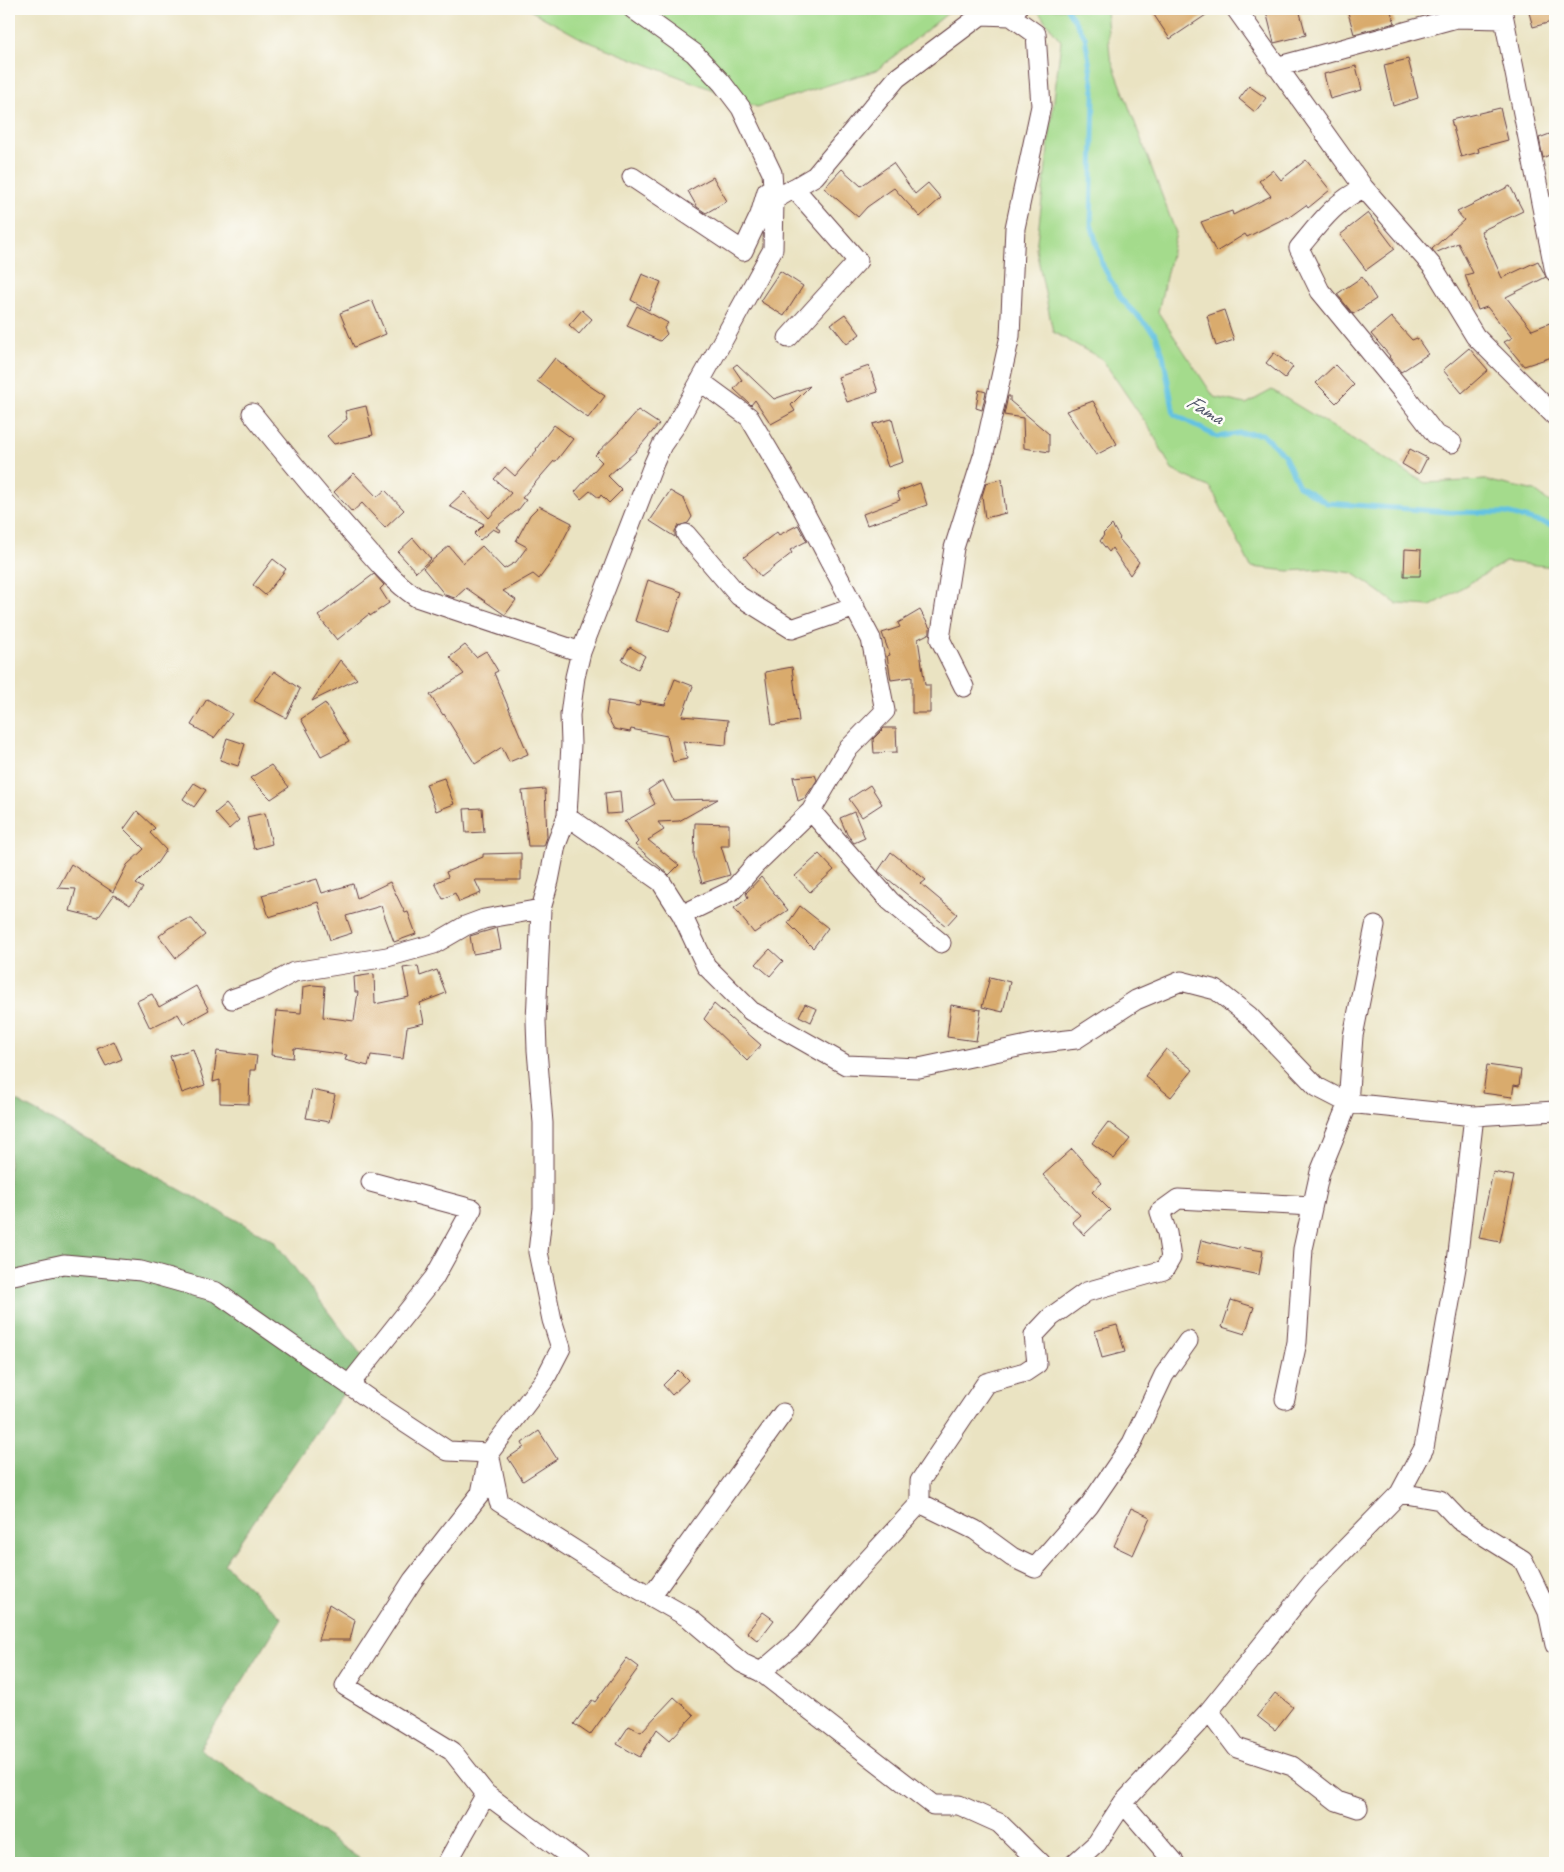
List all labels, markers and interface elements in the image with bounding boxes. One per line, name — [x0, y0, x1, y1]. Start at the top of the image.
water label: Fama — [1182, 388, 1230, 431]

